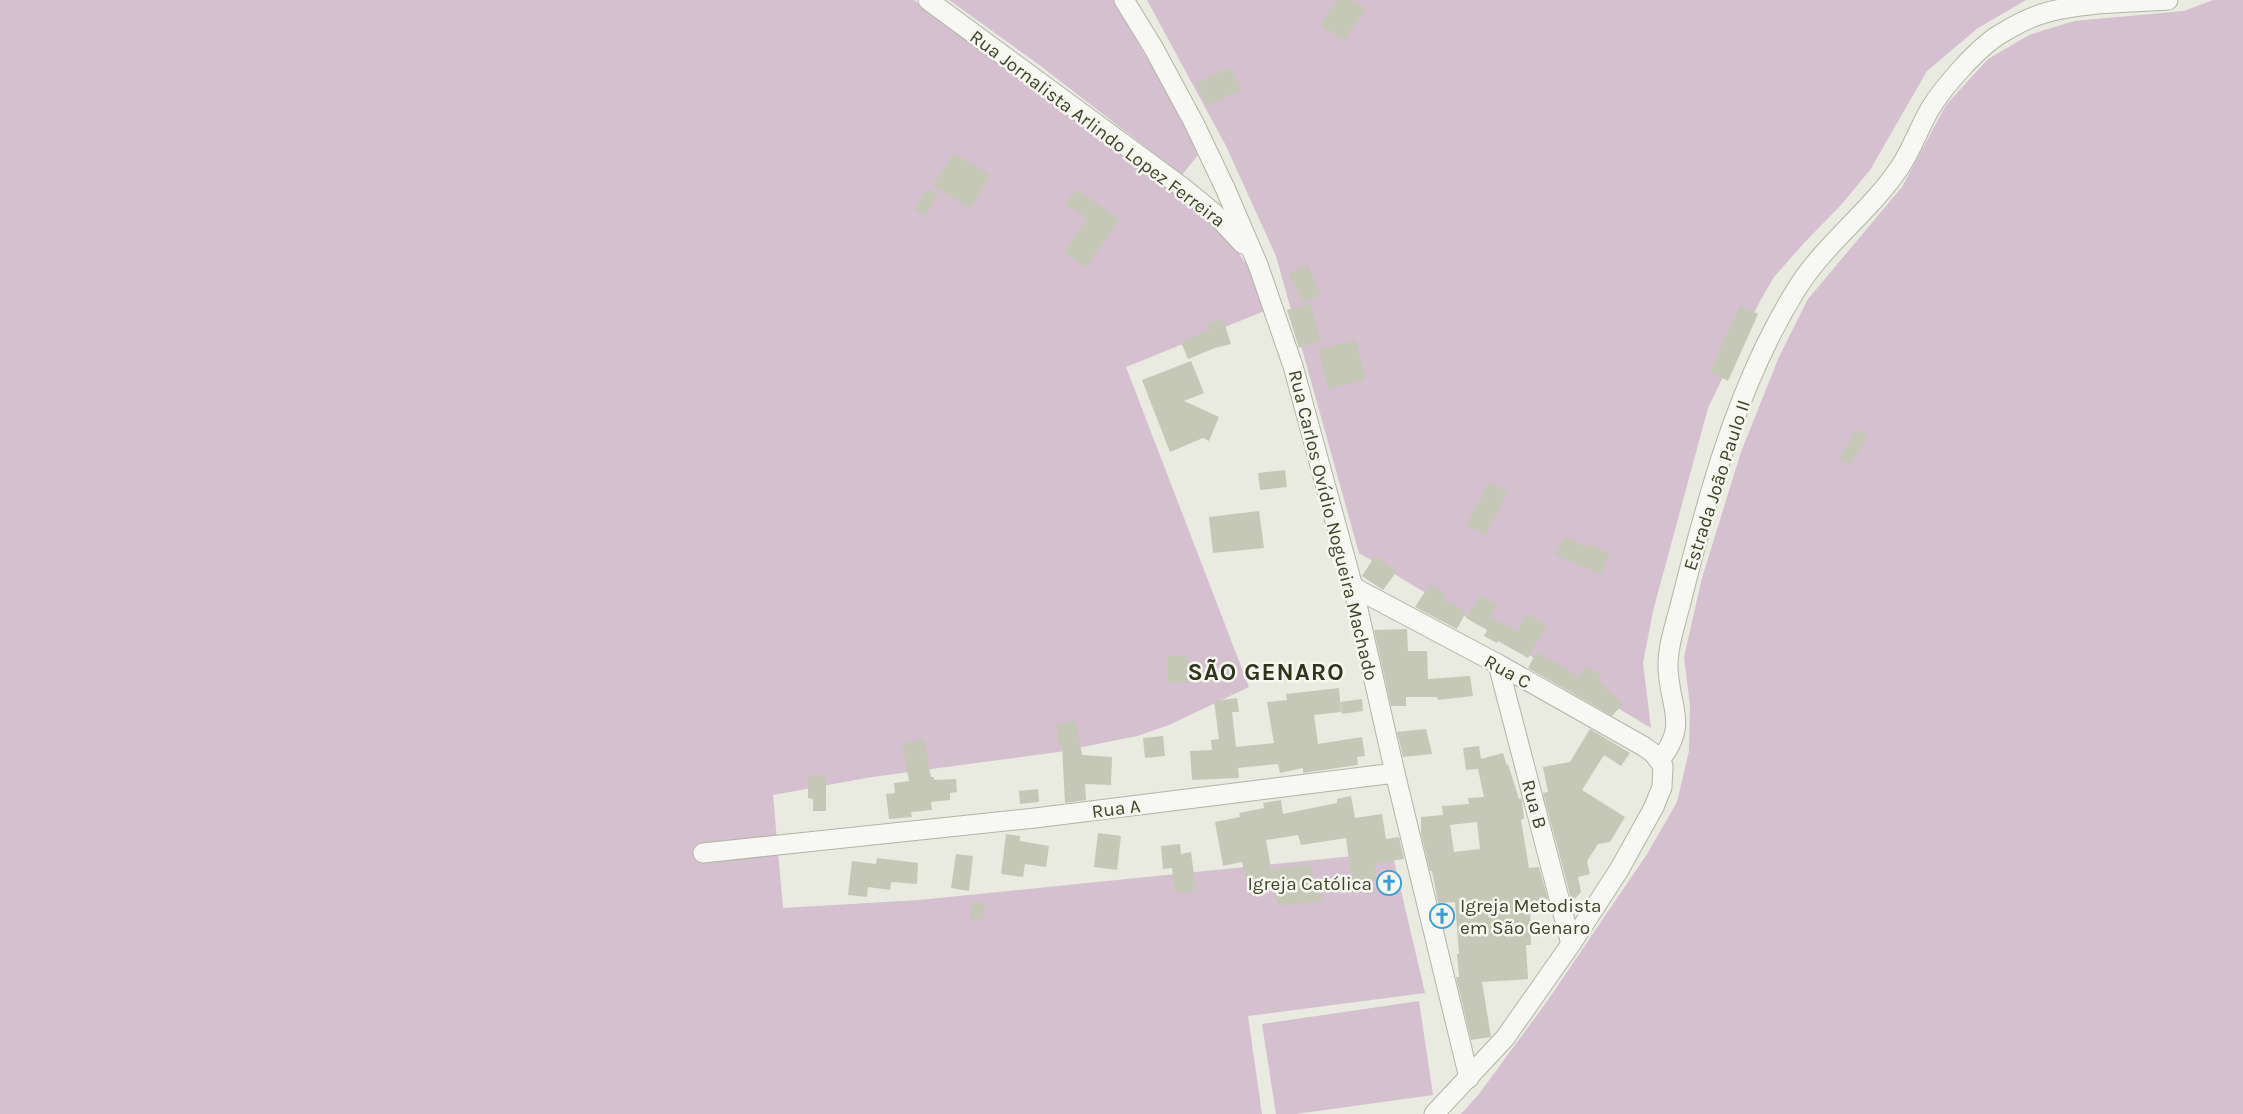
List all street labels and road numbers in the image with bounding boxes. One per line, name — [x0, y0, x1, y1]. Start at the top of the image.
street label: Rua Jornalista Arlindo Lopez Ferreira — [965, 26, 1229, 232]
street label: Rua Carlos Ovídio Nogueira Machado — [1284, 368, 1382, 683]
street label: Estrada João Paulo II — [1679, 397, 1755, 573]
street label: Rua C — [1480, 650, 1535, 694]
street label: Rua B — [1517, 777, 1551, 831]
street label: Rua A — [1090, 795, 1142, 823]

